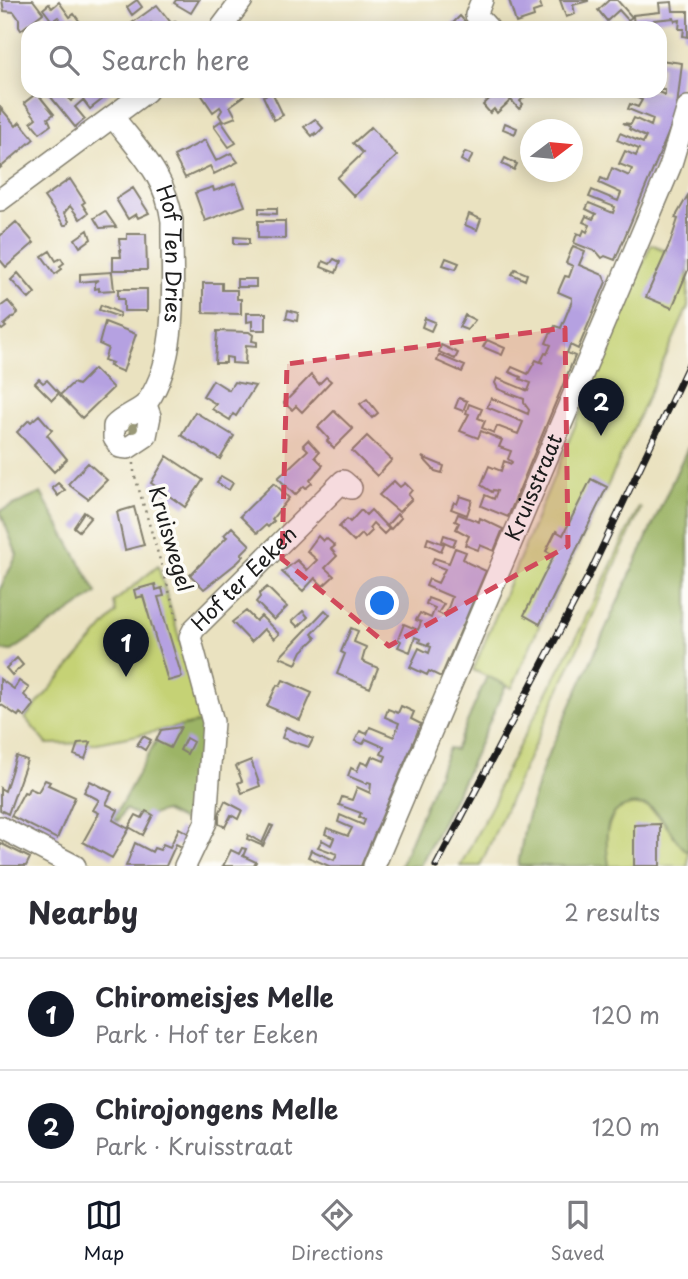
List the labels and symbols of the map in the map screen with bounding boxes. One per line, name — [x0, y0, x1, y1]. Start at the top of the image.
north arrow — [520, 119, 583, 182]
street label: Hof Ten Dries — [149, 180, 191, 324]
pin: 2 — [578, 378, 624, 436]
street label: Kruisstraat — [495, 428, 569, 545]
street label: Kruiswegel — [142, 482, 202, 595]
street label: Hof ter Eeken — [183, 518, 303, 637]
your location — [365, 586, 399, 620]
pin: 1 — [103, 619, 149, 677]

